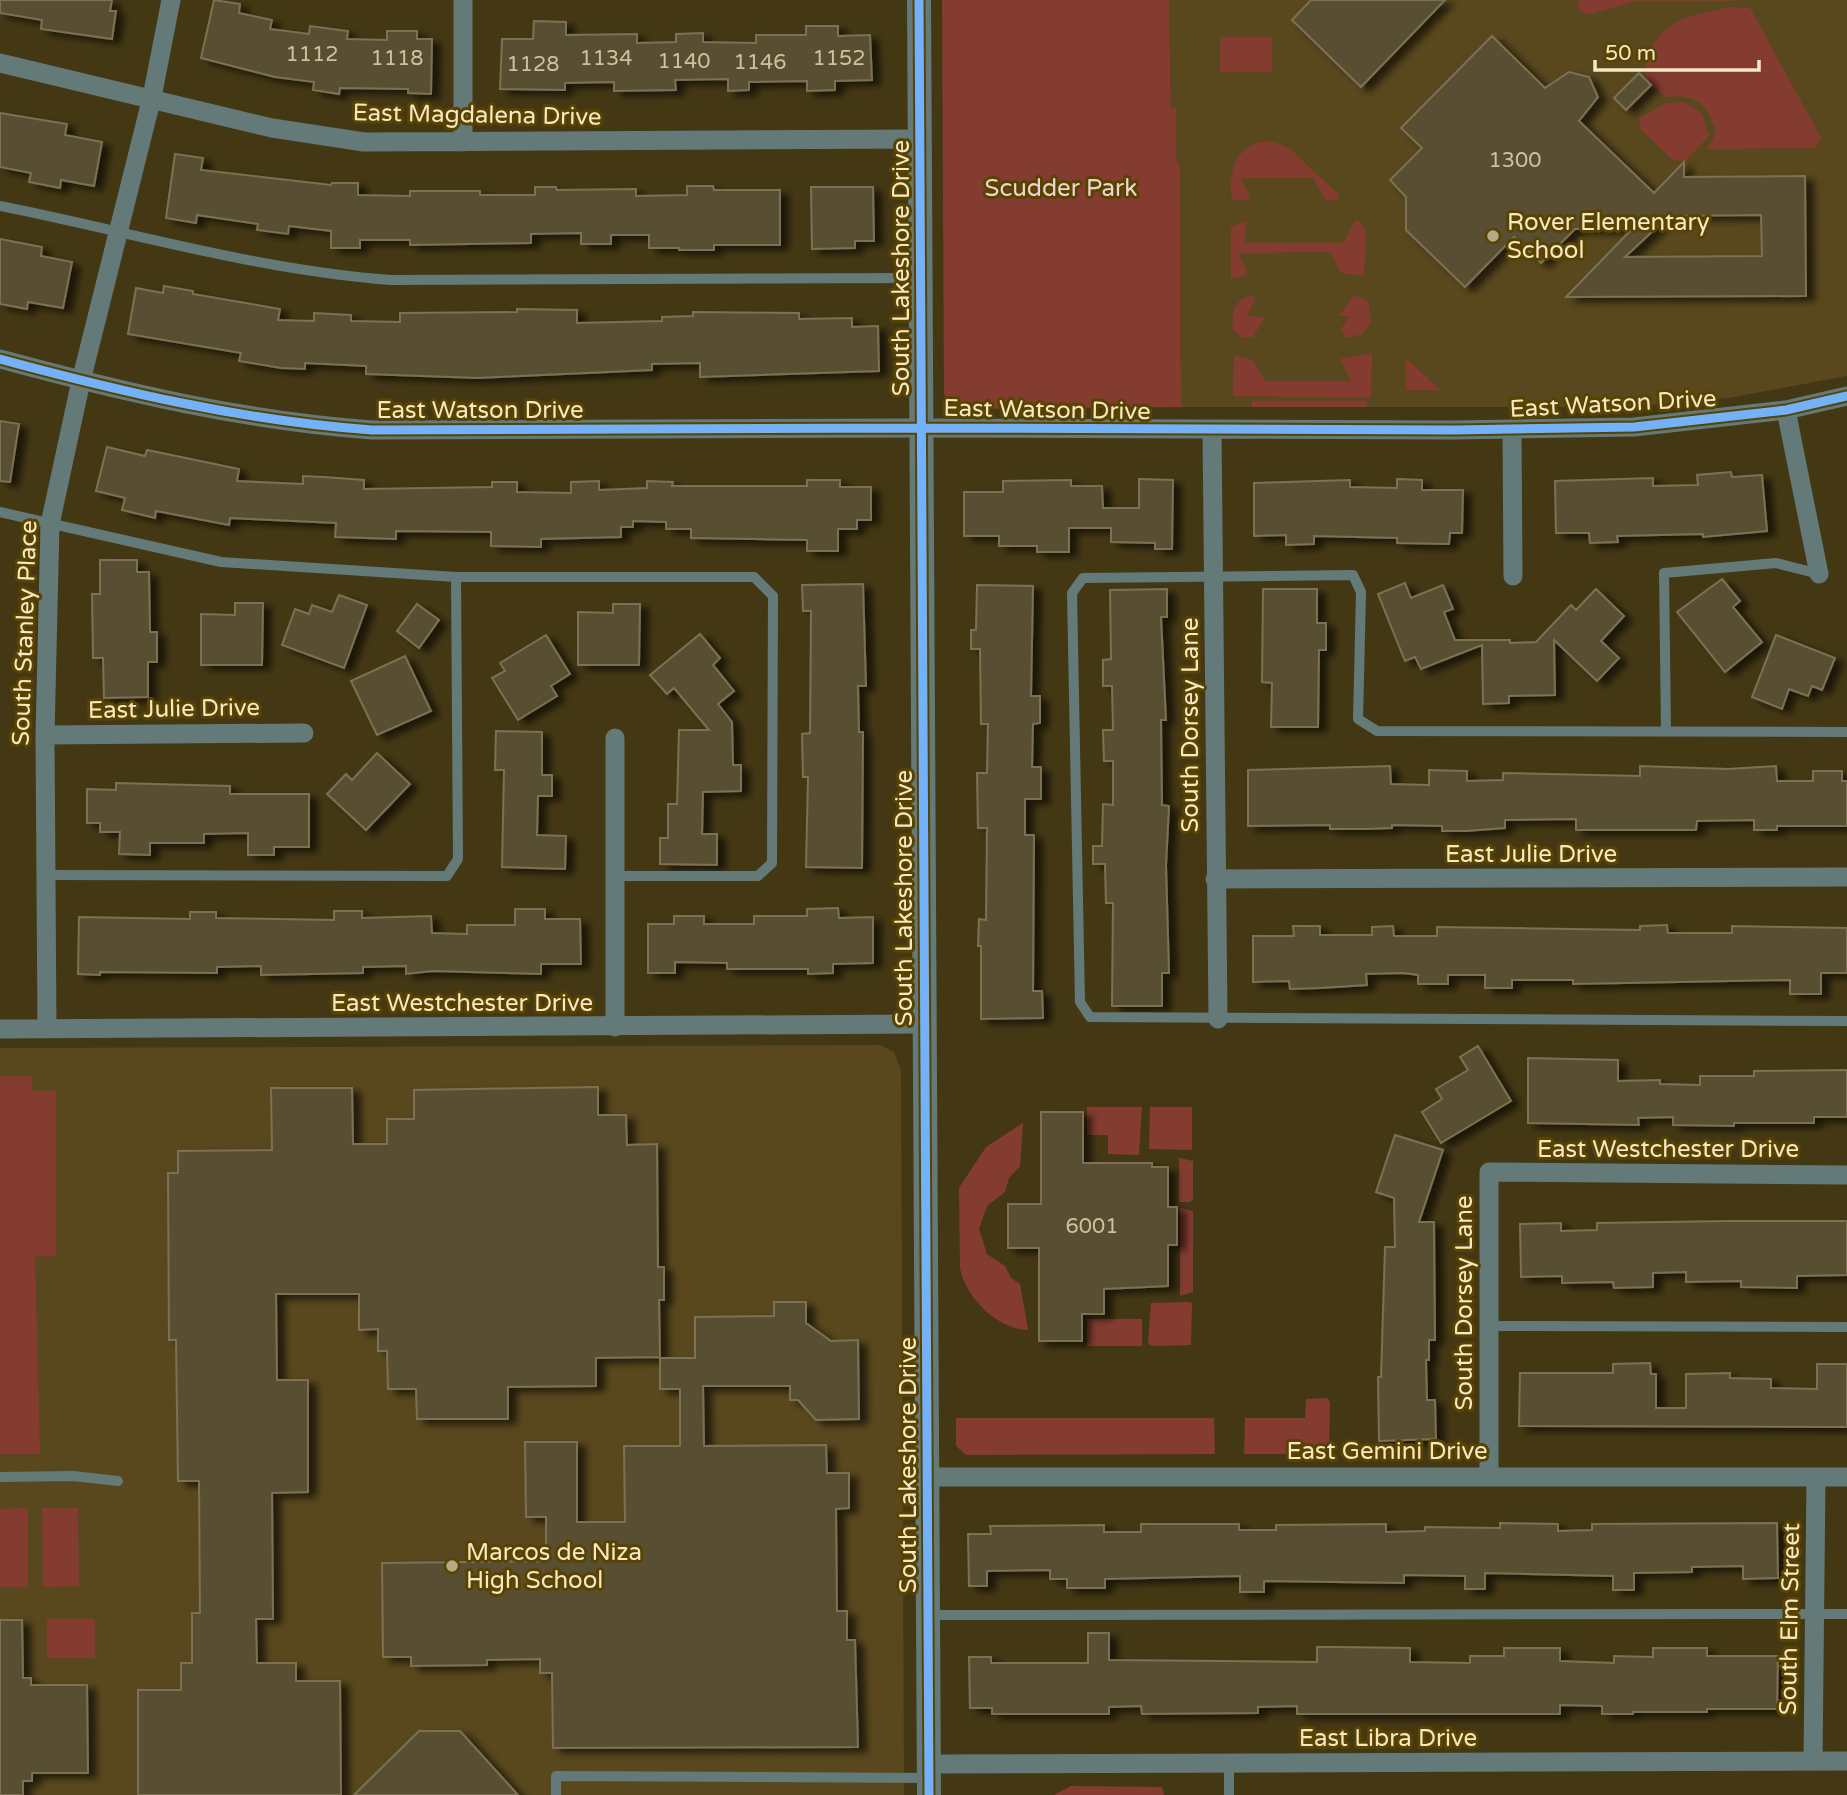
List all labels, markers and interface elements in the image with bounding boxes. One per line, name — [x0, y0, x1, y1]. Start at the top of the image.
scale bar — [1595, 28, 1759, 72]
text: 50 m — [1605, 41, 1656, 66]
house number: 1112 — [286, 42, 338, 67]
house number: 1118 — [371, 46, 423, 71]
house number: 1134 — [580, 46, 632, 71]
house number: 1152 — [813, 46, 865, 71]
house number: 1140 — [658, 49, 710, 74]
house number: 1146 — [734, 50, 786, 75]
house number: 1128 — [507, 52, 559, 77]
street label: East Magdalena Drive — [352, 98, 602, 132]
street label: South Lakeshore Drive — [887, 140, 916, 396]
house number: 1300 — [1489, 148, 1541, 173]
park label: Scudder Park — [985, 174, 1137, 203]
place label: Rover Elementary School — [1507, 208, 1710, 265]
marker: Rover Elementary School — [1485, 228, 1501, 244]
street label: East Watson Drive — [1509, 384, 1717, 424]
street label: East Watson Drive — [943, 394, 1151, 426]
street label: East Watson Drive — [376, 396, 584, 425]
street label: South Stanley Place — [7, 520, 43, 746]
street label: South Dorsey Lane — [1176, 618, 1205, 833]
street label: East Julie Drive — [88, 693, 260, 725]
street label: South Lakeshore Drive — [890, 770, 919, 1026]
street label: East Julie Drive — [1445, 840, 1617, 869]
street label: East Westchester Drive — [331, 989, 593, 1018]
street label: East Westchester Drive — [1537, 1135, 1799, 1164]
street label: South Dorsey Lane — [1450, 1196, 1479, 1411]
house number: 6001 — [1066, 1214, 1118, 1239]
street label: South Lakeshore Drive — [894, 1337, 923, 1593]
street label: East Gemini Drive — [1286, 1437, 1488, 1466]
street label: South Elm Street — [1774, 1523, 1806, 1715]
place label: Marcos de Niza High School — [466, 1538, 642, 1595]
marker: Marcos de Niza High School — [444, 1558, 460, 1574]
street label: East Libra Drive — [1299, 1724, 1477, 1753]

